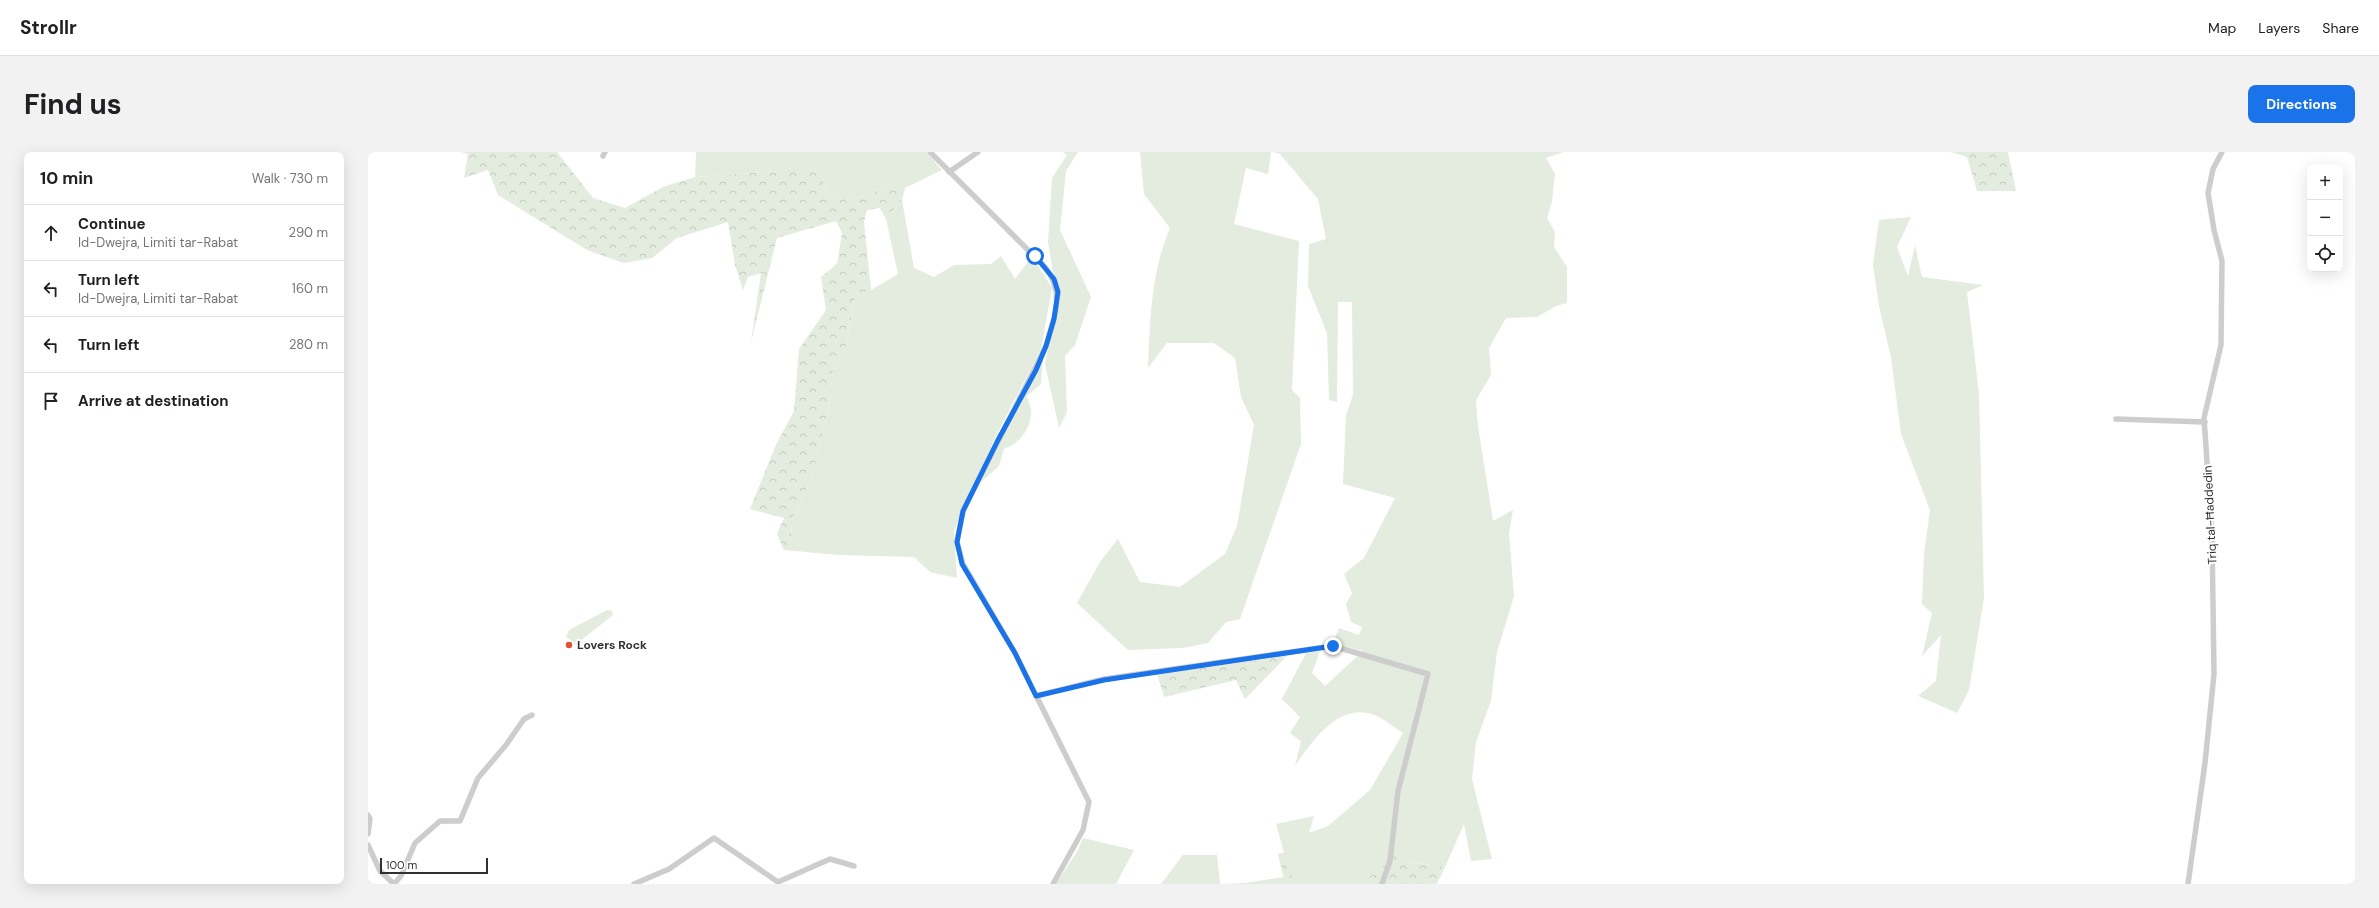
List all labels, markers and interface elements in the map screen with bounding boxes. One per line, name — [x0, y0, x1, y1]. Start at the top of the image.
text: Strollr — [20, 15, 77, 40]
text: Map — [2208, 19, 2236, 37]
text: Layers — [2258, 19, 2300, 37]
text: Share — [2322, 19, 2359, 37]
button: Directions — [2248, 85, 2355, 123]
text: Find us — [24, 86, 122, 123]
map controls — [2307, 164, 2343, 272]
button: + — [2307, 164, 2343, 200]
text: 10 min — [40, 167, 93, 189]
text: Walk · 730 m — [252, 170, 328, 187]
button: − — [2307, 200, 2343, 236]
text: Continue — [78, 214, 146, 234]
icon: ahead — [40, 222, 62, 244]
text: 290 m — [289, 224, 328, 241]
text: Id-Dwejra, Limiti tar-Rabat — [78, 234, 238, 251]
button: locate — [2307, 236, 2343, 272]
route start — [1026, 247, 1044, 265]
text: Turn left — [78, 270, 139, 290]
icon: left — [40, 278, 62, 300]
text: 160 m — [292, 280, 328, 297]
text: Id-Dwejra, Limiti tar-Rabat — [78, 290, 238, 307]
icon: left — [40, 334, 62, 356]
text: Turn left — [78, 335, 139, 355]
text: 280 m — [289, 336, 328, 353]
icon: arrive — [40, 390, 62, 412]
text: Arrive at destination — [78, 391, 229, 411]
street label: Triq tal-Ħaddedin — [2199, 465, 2221, 565]
place label: Lovers Rock — [577, 637, 647, 653]
route end — [1324, 637, 1342, 655]
marker: Lovers Rock — [564, 640, 574, 650]
scale bar — [380, 856, 488, 875]
text: 100 m — [386, 858, 417, 872]

